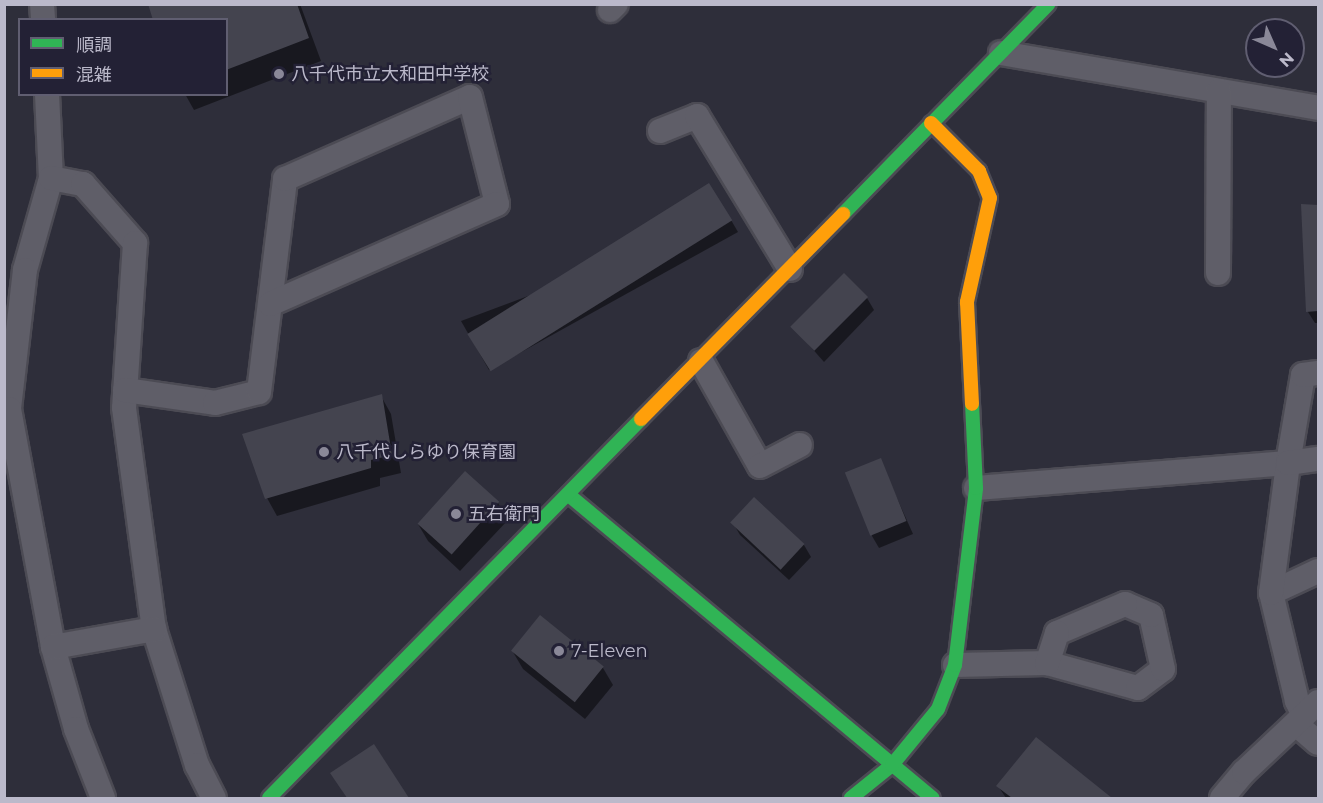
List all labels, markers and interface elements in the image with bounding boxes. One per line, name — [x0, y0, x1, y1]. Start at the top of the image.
legend — [18, 18, 228, 96]
north arrow — [1245, 18, 1305, 78]
text: 順調 — [76, 34, 112, 56]
text: N — [1275, 48, 1298, 71]
place label: 八千代市立大和田中学校 — [291, 63, 489, 85]
text: 混雑 — [76, 64, 112, 86]
marker: 八千代市立大和田中学校 — [272, 67, 286, 81]
place label: 八千代しらゆり保育園 — [336, 441, 516, 463]
marker: 八千代しらゆり保育園 — [317, 445, 331, 459]
place label: 五右衛門 — [468, 503, 540, 525]
marker: 五右衛門 — [449, 507, 463, 521]
place label: 7-Eleven — [571, 640, 648, 662]
marker: 7-Eleven — [552, 644, 566, 658]

